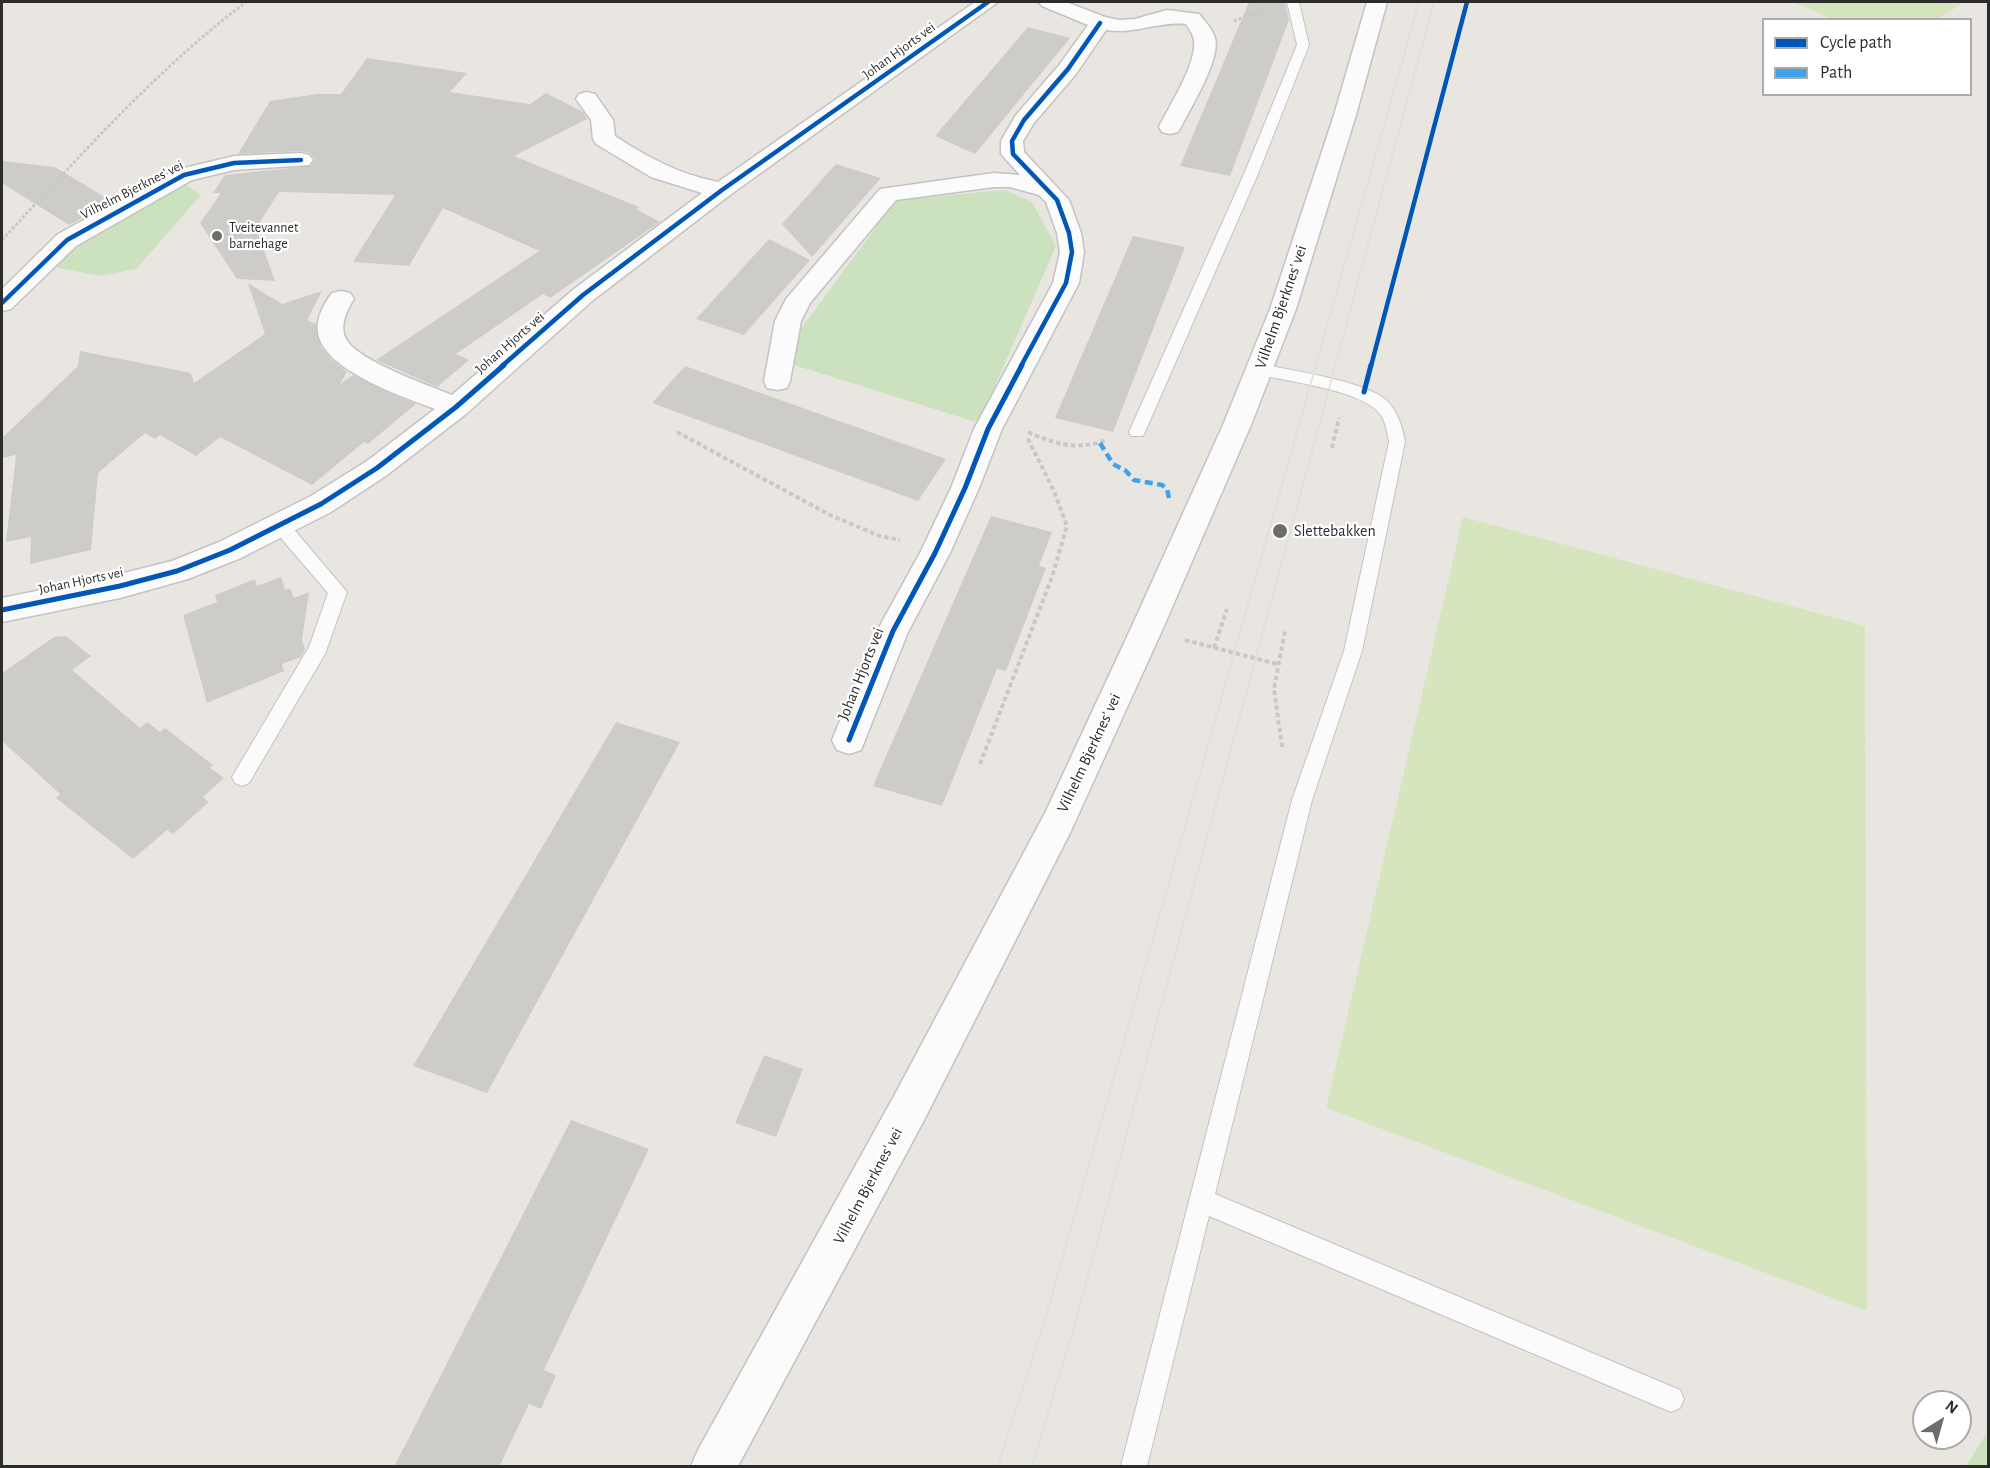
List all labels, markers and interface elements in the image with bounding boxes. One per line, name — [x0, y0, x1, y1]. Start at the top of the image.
legend — [1762, 18, 1972, 96]
street label: Johan Hjorts vei — [859, 19, 939, 83]
text: Cycle path — [1820, 34, 1892, 52]
text: Path — [1820, 64, 1852, 82]
street label: Vilhelm Bjerknes' vei — [78, 157, 186, 223]
place label: Tveitevannet barnehage — [229, 220, 298, 252]
marker: Tveitevannet barnehage — [210, 229, 224, 243]
street label: Vilhelm Bjerknes' vei — [1251, 243, 1311, 371]
street label: Johan Hjorts vei — [472, 308, 548, 378]
place label: Slettebakken — [1294, 521, 1376, 541]
marker: Slettebakken — [1271, 522, 1289, 540]
street label: Johan Hjorts vei — [37, 564, 125, 598]
street label: Johan Hjorts vei — [834, 625, 888, 723]
street label: Vilhelm Bjerknes' vei — [1053, 690, 1125, 816]
street label: Vilhelm Bjerknes' vei — [829, 1124, 907, 1248]
north arrow — [1912, 1390, 1972, 1450]
text: N — [1942, 1397, 1961, 1417]

